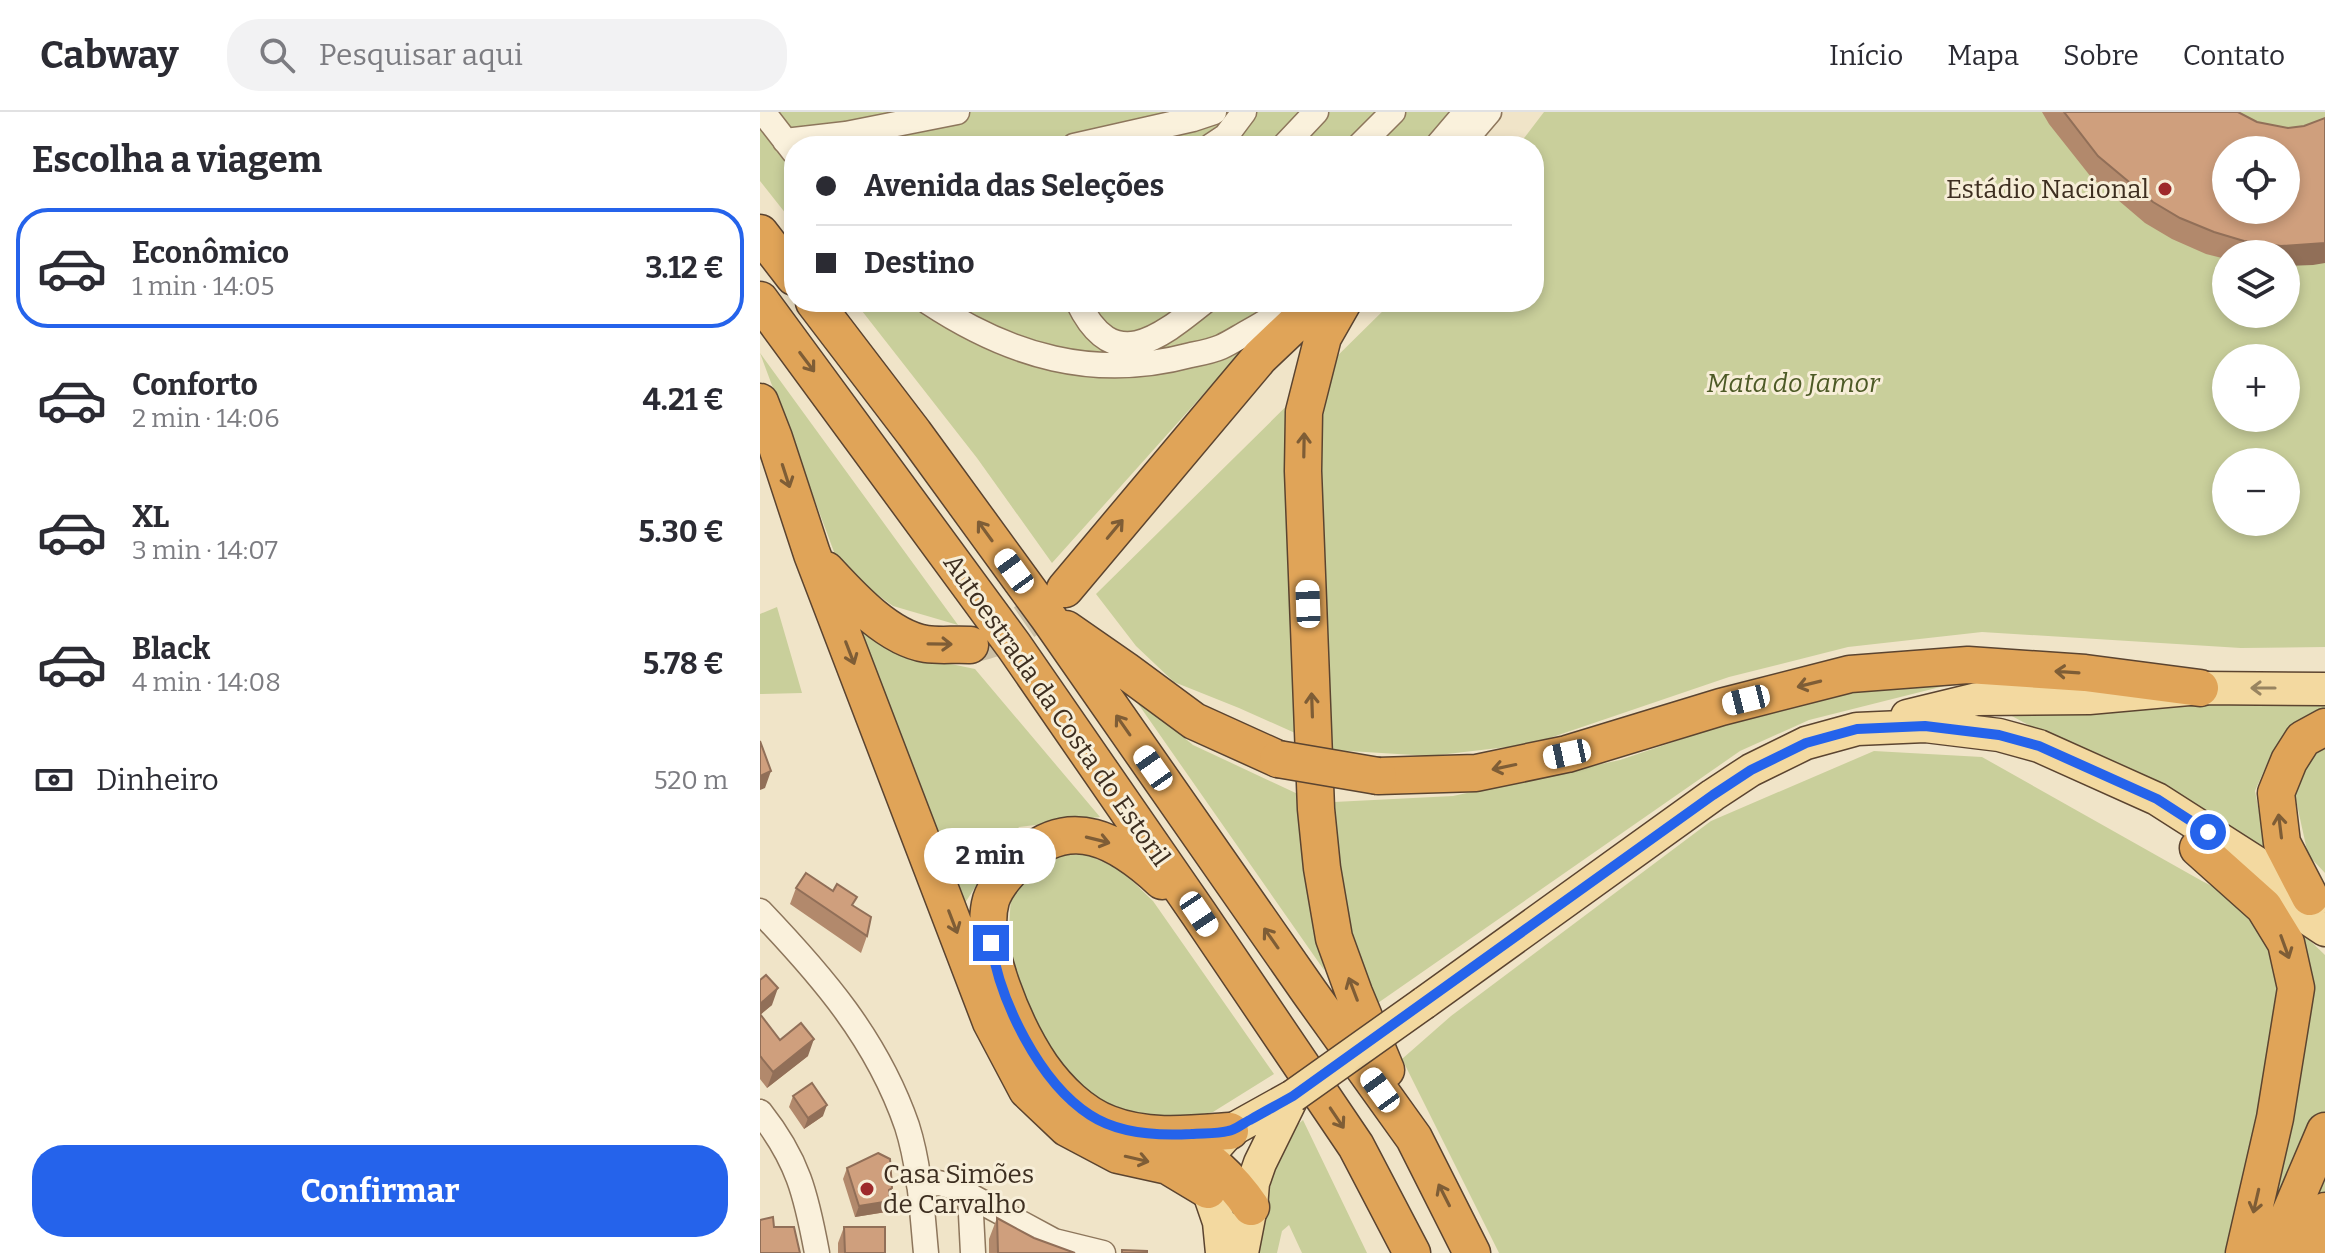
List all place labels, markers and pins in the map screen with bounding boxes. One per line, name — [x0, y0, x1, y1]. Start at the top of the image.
place label: Estádio Nacional — [1946, 174, 2149, 205]
marker: Estádio Nacional — [2156, 180, 2174, 198]
place label: Casa Simões de Carvalho — [883, 1159, 1034, 1220]
marker: Casa Simões de Carvalho — [858, 1180, 876, 1198]

